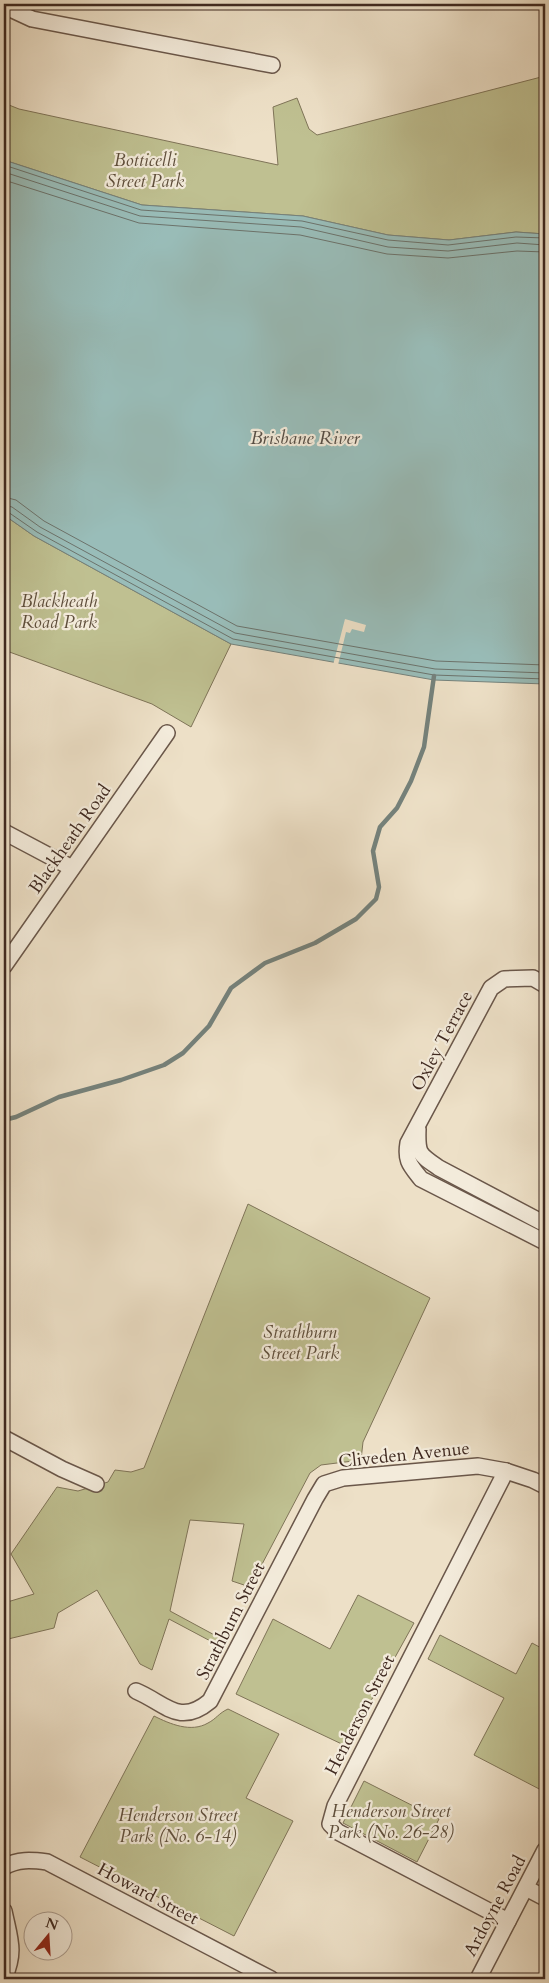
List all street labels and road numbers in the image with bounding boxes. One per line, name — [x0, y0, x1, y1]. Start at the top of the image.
street label: Blackheath Road — [23, 779, 117, 899]
street label: Oxley Terrace — [405, 986, 479, 1096]
street label: Cliveden Avenue — [337, 1436, 471, 1474]
street label: Strathburn Street — [191, 1558, 272, 1684]
street label: Henderson Street — [319, 1650, 401, 1779]
street label: Ardoyne Road — [458, 1851, 532, 1961]
street label: Howard Street — [93, 1857, 203, 1931]

